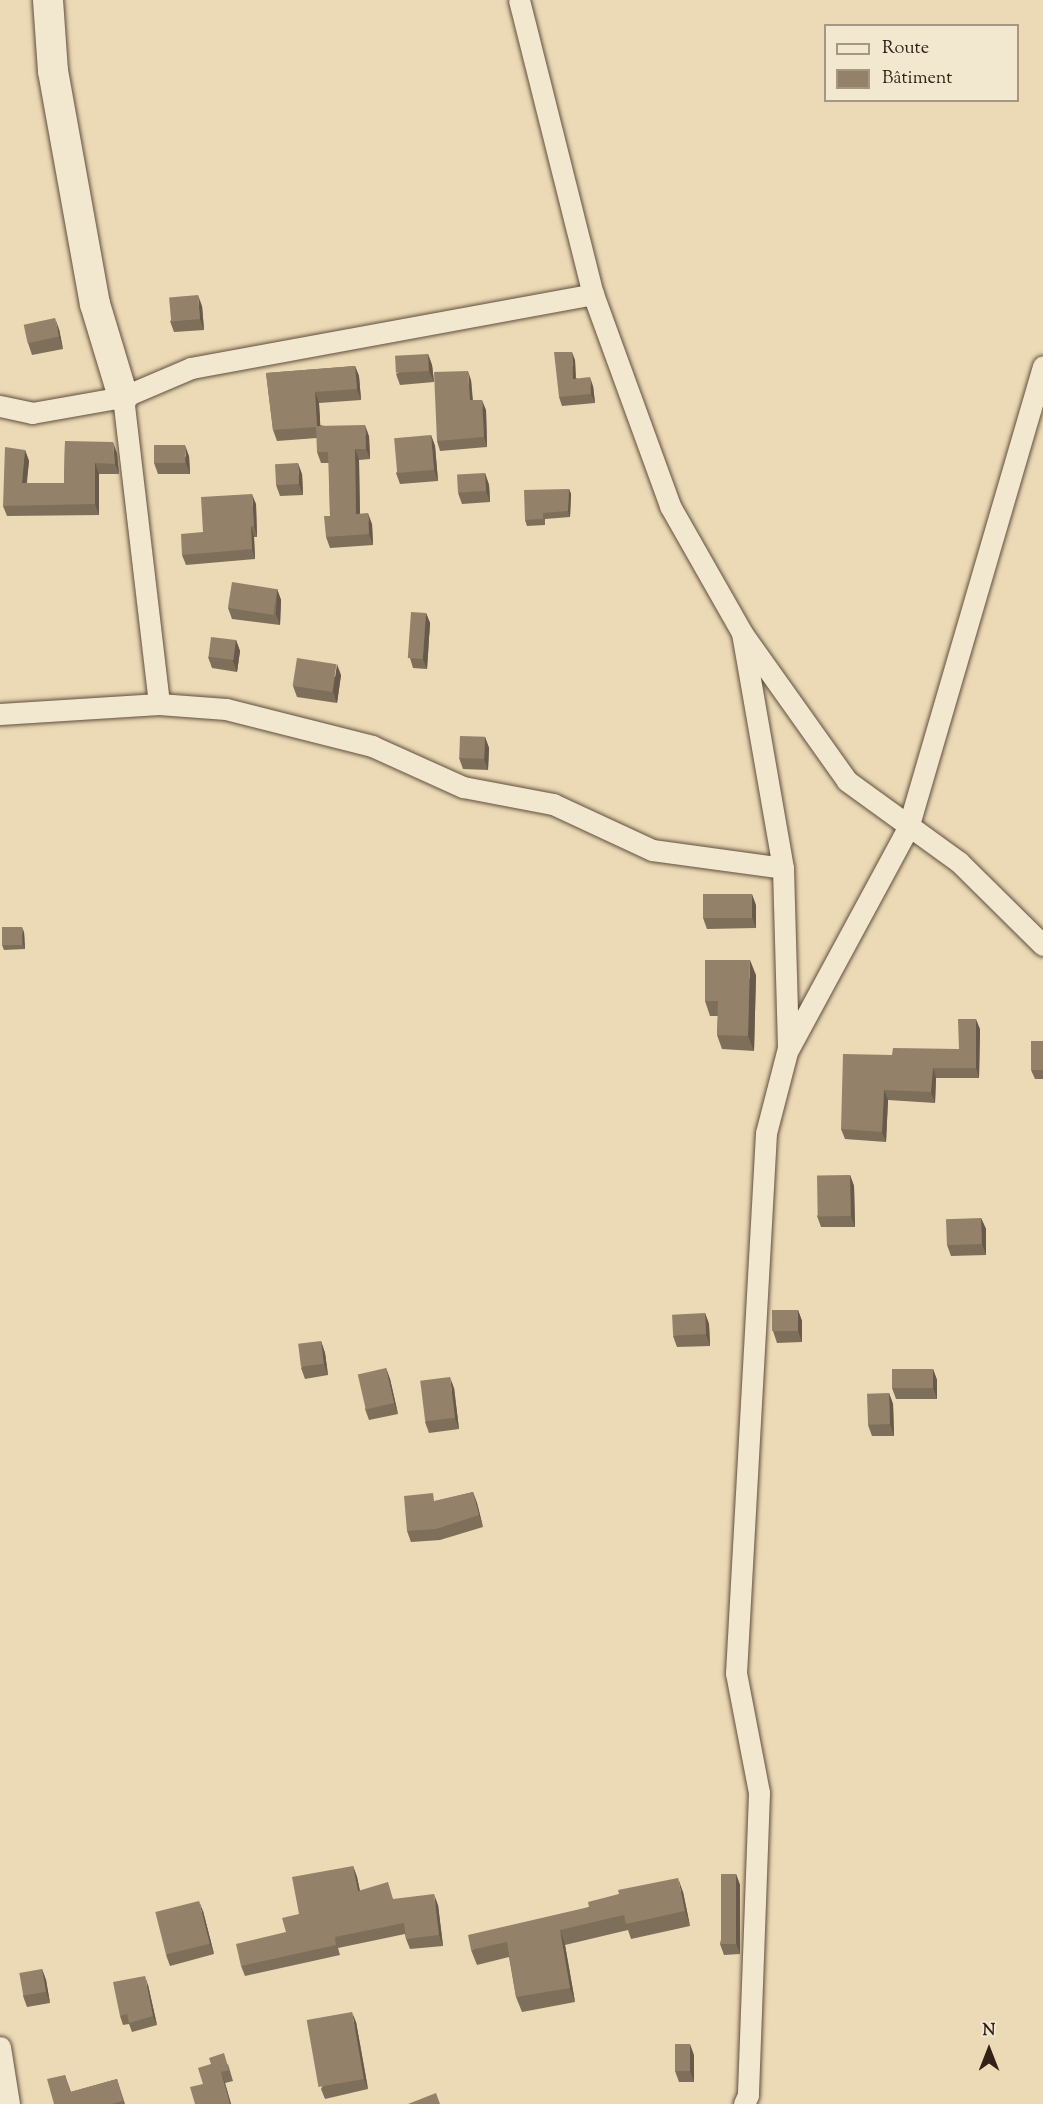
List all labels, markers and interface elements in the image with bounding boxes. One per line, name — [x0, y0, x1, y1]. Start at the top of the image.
legend — [824, 24, 1019, 102]
text: Route — [882, 36, 929, 62]
text: Bâtiment — [882, 66, 952, 92]
north arrow — [959, 2020, 1019, 2080]
text: N — [983, 2020, 995, 2043]

